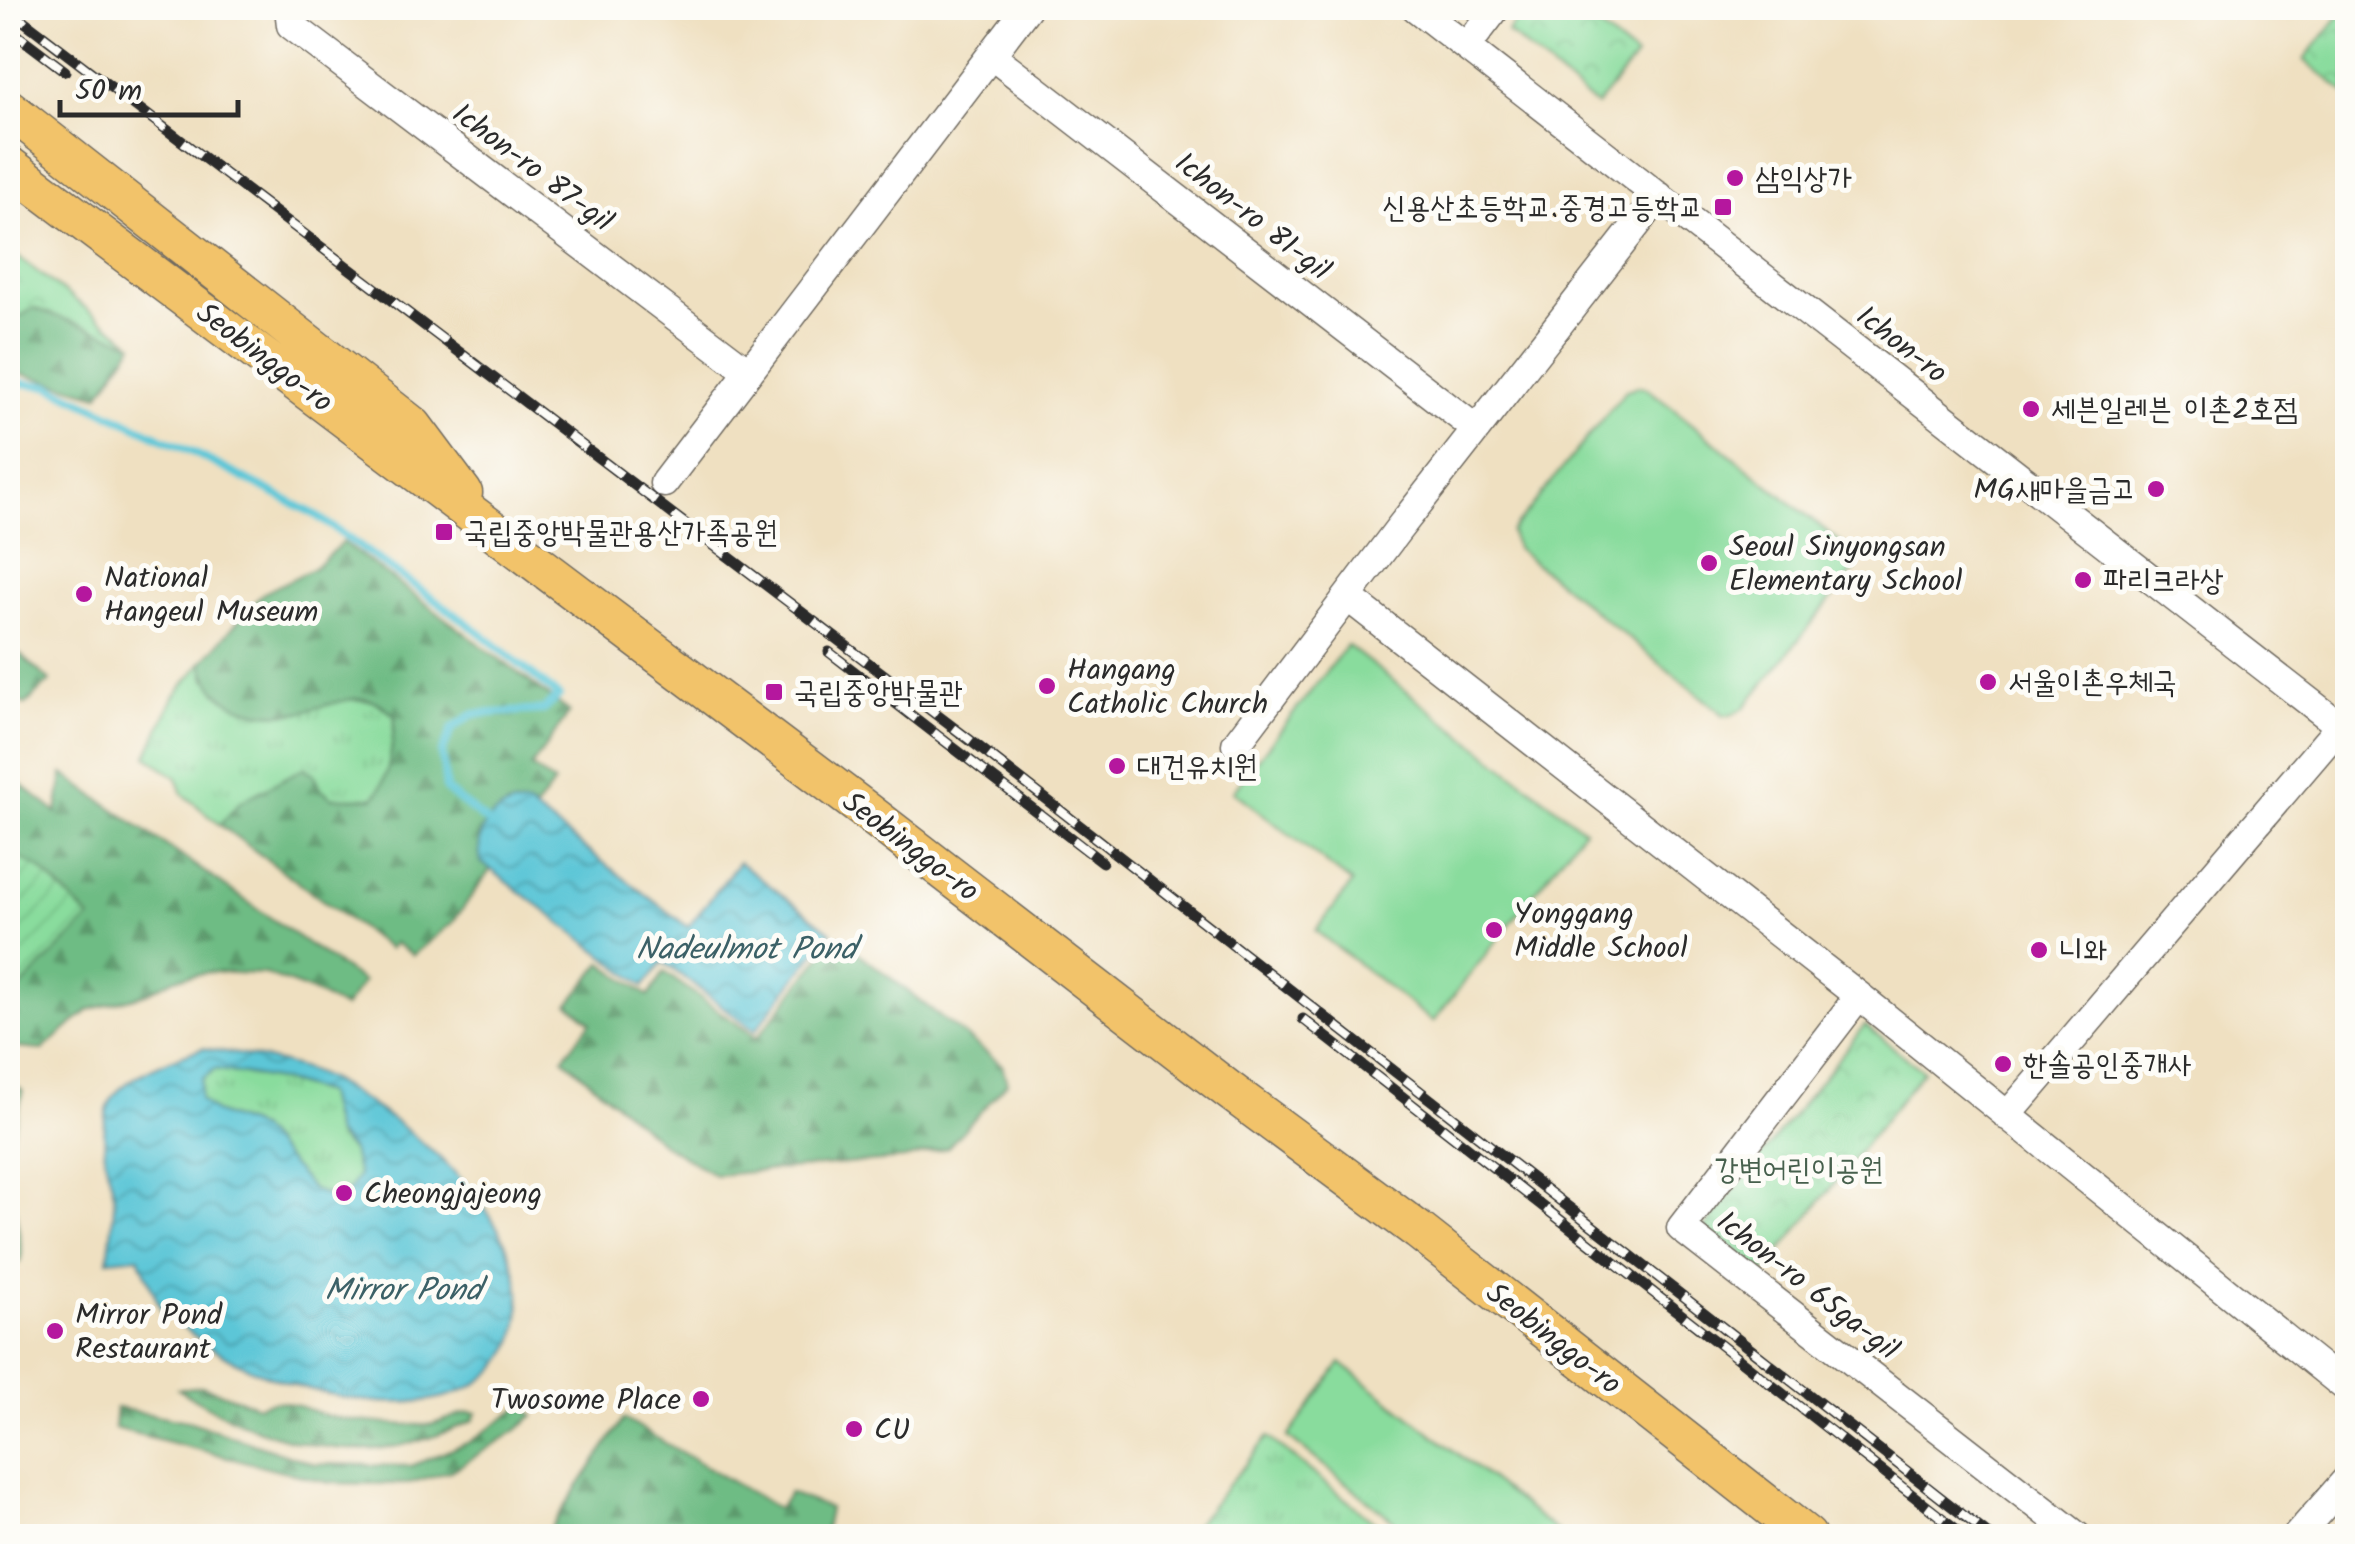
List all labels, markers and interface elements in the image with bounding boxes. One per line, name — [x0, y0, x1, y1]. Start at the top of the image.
scale bar — [60, 55, 238, 117]
text: 50 m — [75, 68, 142, 116]
street label: Ichon-ro 87-gil — [441, 92, 623, 246]
street label: Ichon-ro 81-gil — [1163, 141, 1340, 294]
place label: 삼익상가 — [1755, 156, 1852, 204]
marker: 삼익상가 — [1724, 167, 1746, 189]
place label: 신용산초등학교.중경고등학교 — [1382, 185, 1703, 233]
marker: 신용산초등학교.중경고등학교 — [1712, 196, 1734, 218]
street label: Seobinggo-ro — [185, 291, 343, 426]
street label: Ichon-ro — [1844, 294, 1957, 397]
place label: 세븐일레븐 이촌2호점 — [2051, 387, 2298, 435]
marker: 세븐일레븐 이촌2호점 — [2020, 398, 2042, 420]
place label: MG새마을금고 — [1973, 467, 2136, 515]
marker: MG새마을금고 — [2145, 478, 2167, 500]
place label: 국립중앙박물관용산가족공원 — [464, 510, 778, 558]
marker: 국립중앙박물관용산가족공원 — [433, 521, 455, 543]
place label: Seoul Sinyongsan Elementary School — [1729, 524, 1962, 606]
marker: Seoul Sinyongsan Elementary School — [1698, 552, 1720, 574]
place label: National Hangeul Museum — [104, 555, 318, 637]
place label: 파리크라상 — [2103, 558, 2224, 606]
marker: 파리크라상 — [2072, 569, 2094, 591]
marker: National Hangeul Museum — [73, 583, 95, 605]
place label: Hangang Catholic Church — [1067, 647, 1268, 729]
place label: 서울이촌우체국 — [2008, 660, 2177, 708]
place label: 국립중앙박물관 — [794, 670, 963, 718]
marker: 서울이촌우체국 — [1977, 671, 1999, 693]
marker: Hangang Catholic Church — [1036, 675, 1058, 697]
marker: 국립중앙박물관 — [763, 681, 785, 703]
place label: 대건유치원 — [1137, 744, 1258, 792]
marker: 대건유치원 — [1106, 755, 1128, 777]
street label: Seobinggo-ro — [831, 780, 989, 915]
place label: Yonggang Middle School — [1514, 891, 1688, 973]
marker: Yonggang Middle School — [1483, 919, 1505, 941]
water label: Nadeulmot Pond — [636, 925, 863, 976]
place label: 니와 — [2059, 928, 2107, 976]
marker: 니와 — [2028, 939, 2050, 961]
place label: 한솔공인중개사 — [2023, 1042, 2192, 1090]
marker: 한솔공인중개사 — [1992, 1053, 2014, 1075]
park label: 강변어린이공원 — [1715, 1147, 1883, 1195]
place label: Cheongjajeong — [364, 1171, 542, 1219]
marker: Cheongjajeong — [333, 1182, 355, 1204]
street label: Ichon-ro 65ga-gil — [1705, 1200, 1909, 1374]
water label: Mirror Pond — [325, 1266, 488, 1317]
street label: Seobinggo-ro — [1474, 1271, 1631, 1408]
place label: Mirror Pond Restaurant — [75, 1292, 223, 1374]
marker: Mirror Pond Restaurant — [44, 1320, 66, 1342]
place label: Twosome Place — [491, 1377, 681, 1425]
marker: Twosome Place — [690, 1388, 712, 1410]
place label: CU — [874, 1407, 910, 1455]
marker: CU — [843, 1418, 865, 1440]

